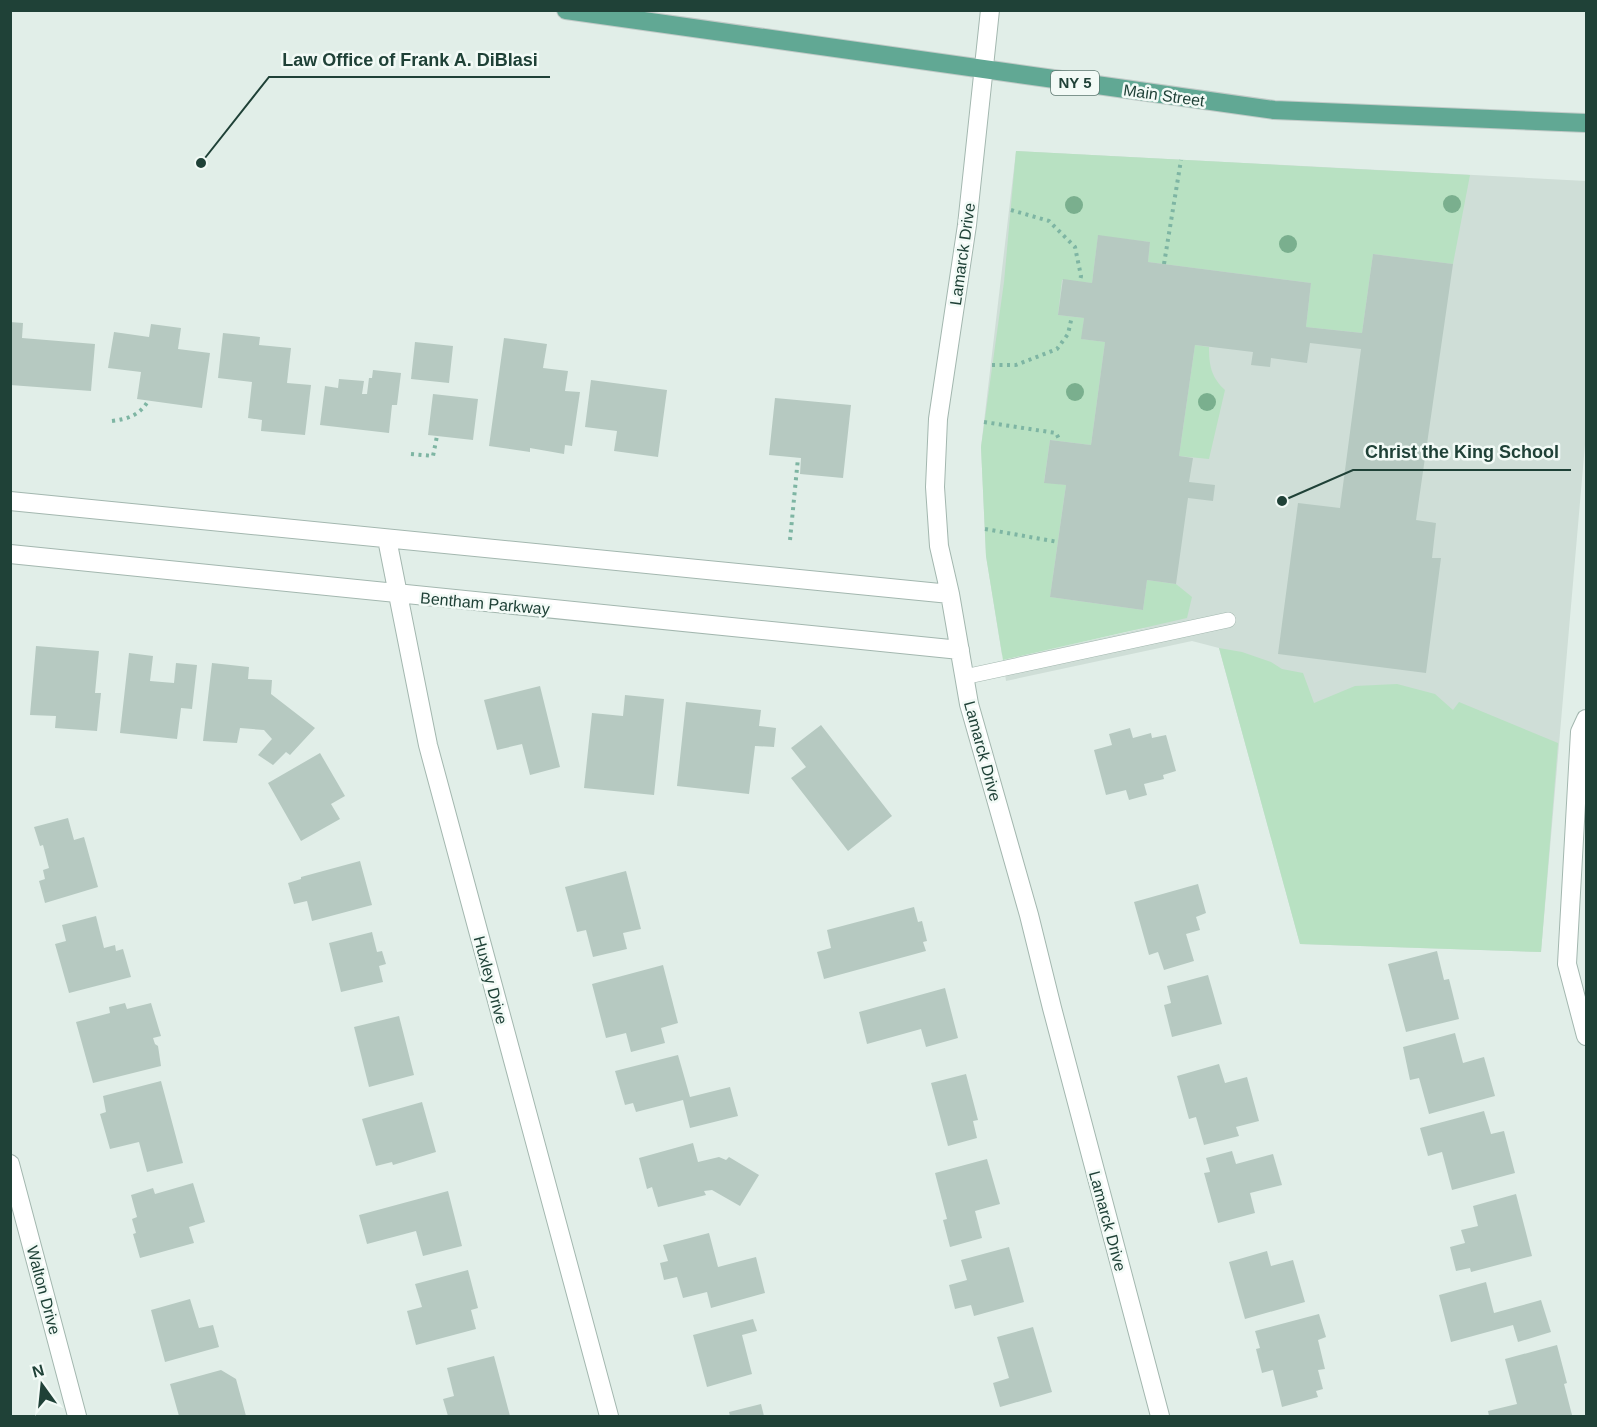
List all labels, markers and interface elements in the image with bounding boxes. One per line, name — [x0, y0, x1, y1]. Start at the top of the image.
callout: Law Office of Frank A. DiBlasi — [269, 41, 550, 77]
text: Law Office of Frank A. DiBlasi — [282, 50, 538, 70]
road number: NY 5 — [1051, 71, 1099, 95]
street label: Main Street — [1122, 81, 1206, 110]
street label: Lamarck Drive — [947, 202, 978, 306]
callout: Christ the King School — [1353, 434, 1571, 470]
text: Christ the King School — [1365, 442, 1559, 462]
street label: Bentham Parkway — [420, 589, 550, 618]
street label: Lamarck Drive — [961, 699, 1004, 803]
street label: Huxley Drive — [471, 934, 510, 1026]
street label: Lamarck Drive — [1086, 1169, 1129, 1273]
street label: Walton Drive — [24, 1244, 64, 1336]
north arrow — [12, 1355, 72, 1415]
text: N — [30, 1361, 46, 1381]

